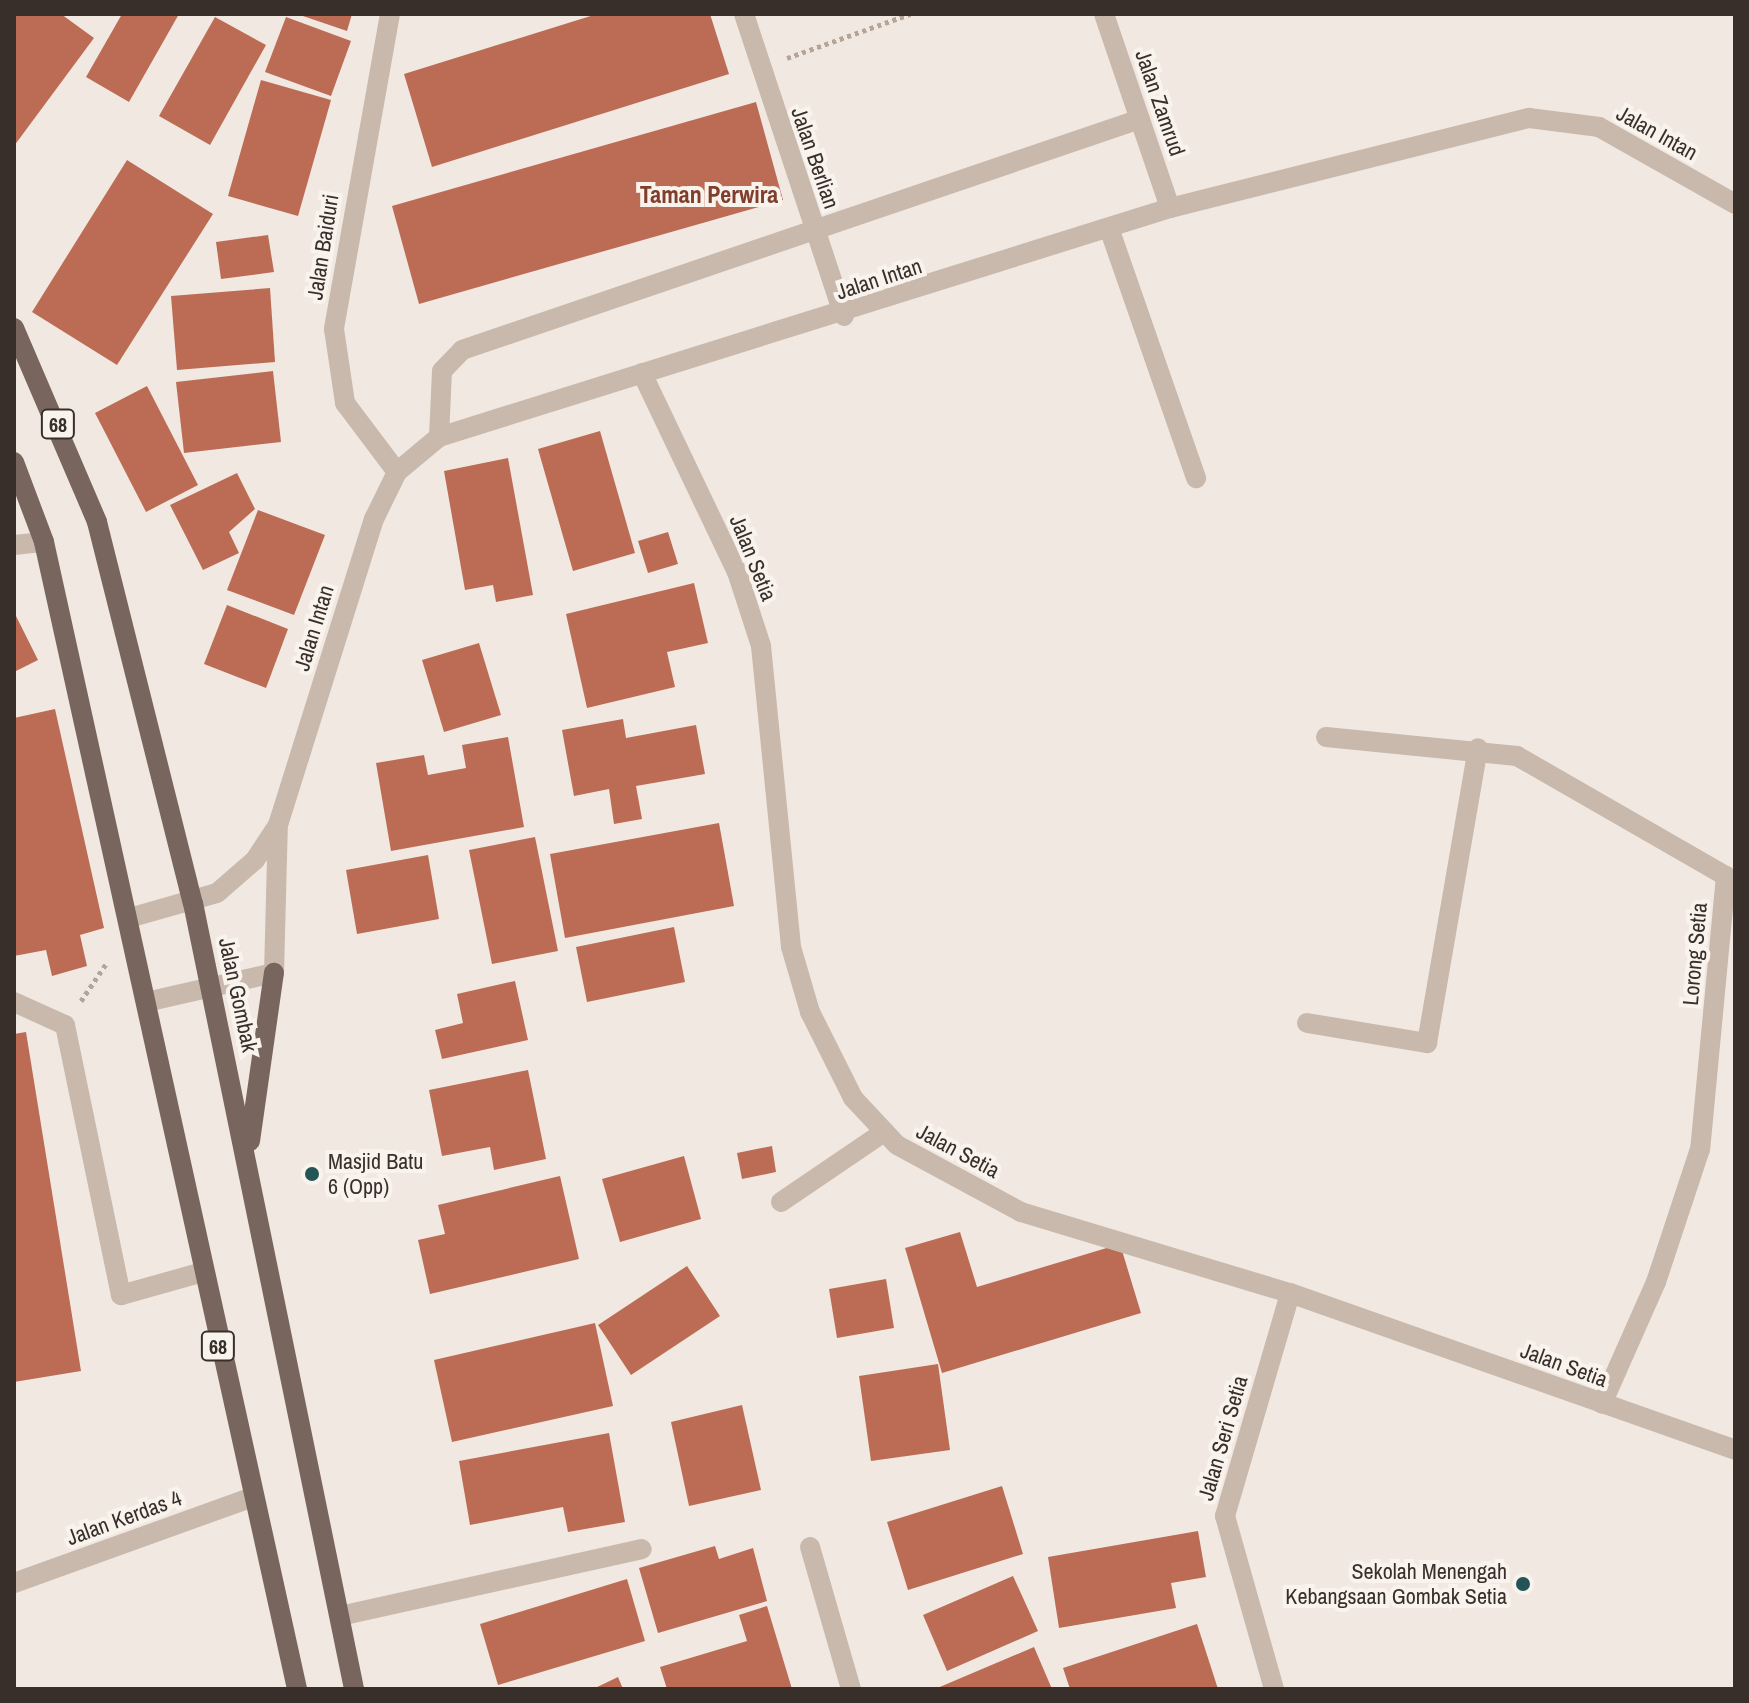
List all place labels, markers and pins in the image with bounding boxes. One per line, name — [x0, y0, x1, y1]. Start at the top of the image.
place label: Masjid Batu 6 (Opp) — [328, 1148, 423, 1200]
marker: Masjid Batu 6 (Opp) — [303, 1165, 321, 1183]
place label: Sekolah Menengah Kebangsaan Gombak Setia — [1285, 1558, 1507, 1610]
marker: Sekolah Menengah Kebangsaan Gombak Setia — [1514, 1575, 1532, 1593]

